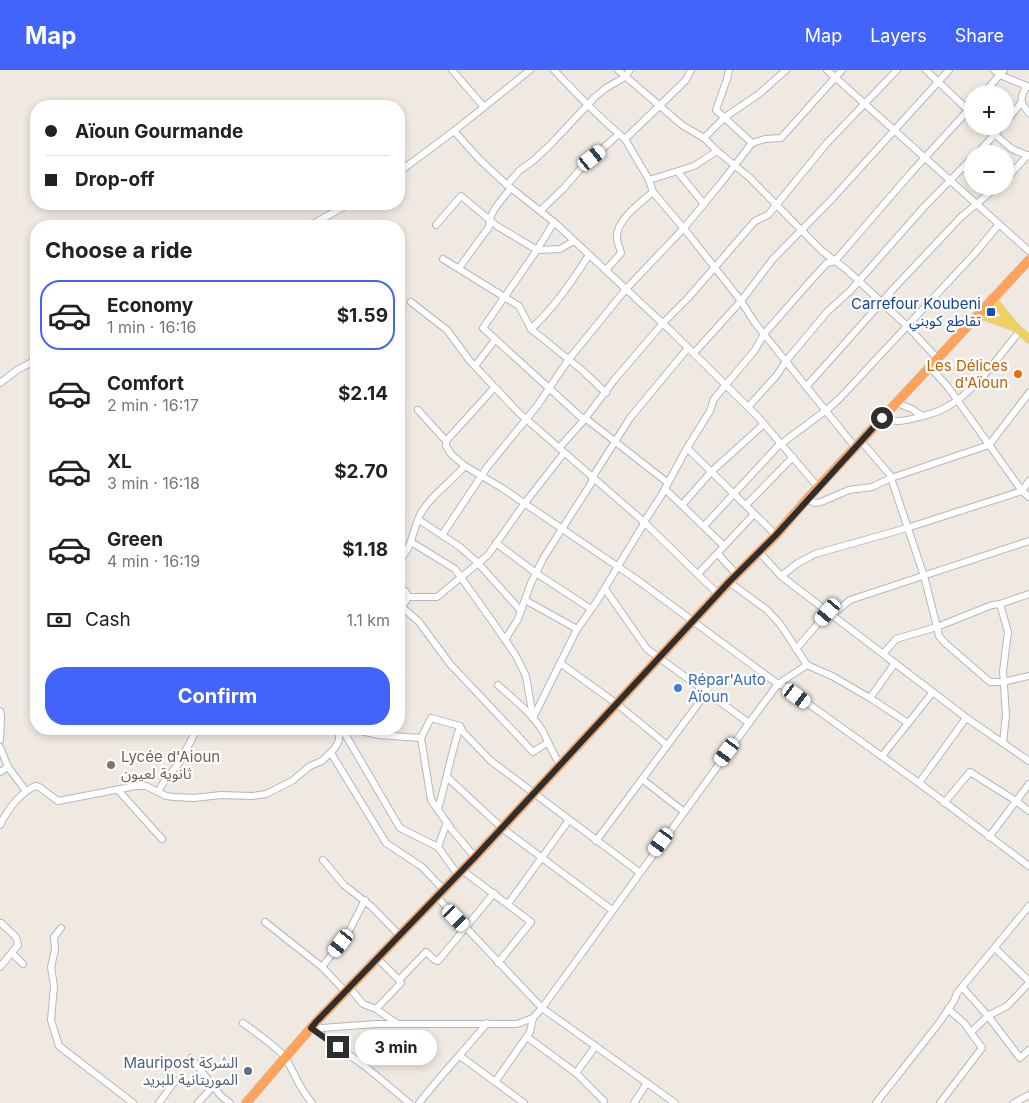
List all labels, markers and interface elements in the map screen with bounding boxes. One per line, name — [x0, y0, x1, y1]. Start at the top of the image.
text: Map — [25, 21, 76, 50]
text: Map — [805, 25, 842, 46]
text: Layers — [870, 25, 927, 46]
text: Share — [955, 25, 1004, 46]
map controls — [964, 85, 1014, 195]
button: + — [964, 85, 1014, 135]
text: Aïoun Gourmande — [75, 120, 243, 143]
car — [575, 143, 608, 173]
button: − — [964, 145, 1014, 195]
text: Drop-off — [75, 168, 155, 191]
text: Choose a ride — [45, 237, 193, 263]
icon: car — [47, 293, 92, 338]
text: Economy — [107, 294, 193, 317]
place label: Carrefour Koubeni تقاطع كوبني — [851, 294, 981, 333]
text: $1.59 — [337, 304, 388, 327]
marker: Carrefour Koubeni تقاطع كوبني — [985, 306, 997, 318]
text: 1 min · 16:16 — [107, 317, 196, 337]
place label: Les Délices d'Aïoun — [927, 356, 1008, 392]
marker: Les Délices d'Aïoun — [1012, 368, 1024, 380]
icon: car — [47, 371, 92, 416]
text: Comfort — [107, 372, 184, 395]
text: $2.14 — [338, 382, 388, 405]
text: 2 min · 16:17 — [107, 395, 199, 415]
route start — [871, 407, 893, 429]
icon: car — [47, 449, 92, 494]
text: XL — [107, 450, 132, 473]
text: $2.70 — [334, 460, 388, 483]
text: 3 min · 16:18 — [107, 473, 200, 493]
icon: car — [47, 527, 92, 572]
text: Green — [107, 528, 163, 551]
text: $1.18 — [342, 538, 388, 561]
text: 4 min · 16:19 — [107, 551, 200, 571]
car — [812, 596, 843, 628]
icon: cash — [45, 606, 73, 634]
text: Cash — [85, 608, 131, 631]
text: 1.1 km — [346, 610, 390, 630]
button: Confirm — [45, 667, 390, 725]
place label: Répar'Auto Aïoun — [688, 670, 766, 706]
car — [780, 681, 813, 711]
marker: Répar'Auto Aïoun — [672, 682, 684, 694]
car — [712, 735, 741, 769]
place label: Lycée d'Aioun ثانوية لعيون — [121, 747, 220, 783]
marker: Lycée d'Aioun ثانوية لعيون — [105, 759, 117, 771]
car — [646, 825, 675, 859]
car — [440, 902, 471, 934]
car — [325, 927, 356, 959]
callout: 3 min — [356, 1030, 438, 1064]
route end — [327, 1036, 349, 1058]
text: 3 min — [374, 1037, 418, 1057]
place label: Mauripost الشركة الموريتانية للبريد — [123, 1053, 238, 1089]
marker: Mauripost الشركة الموريتانية للبريد — [242, 1065, 254, 1077]

